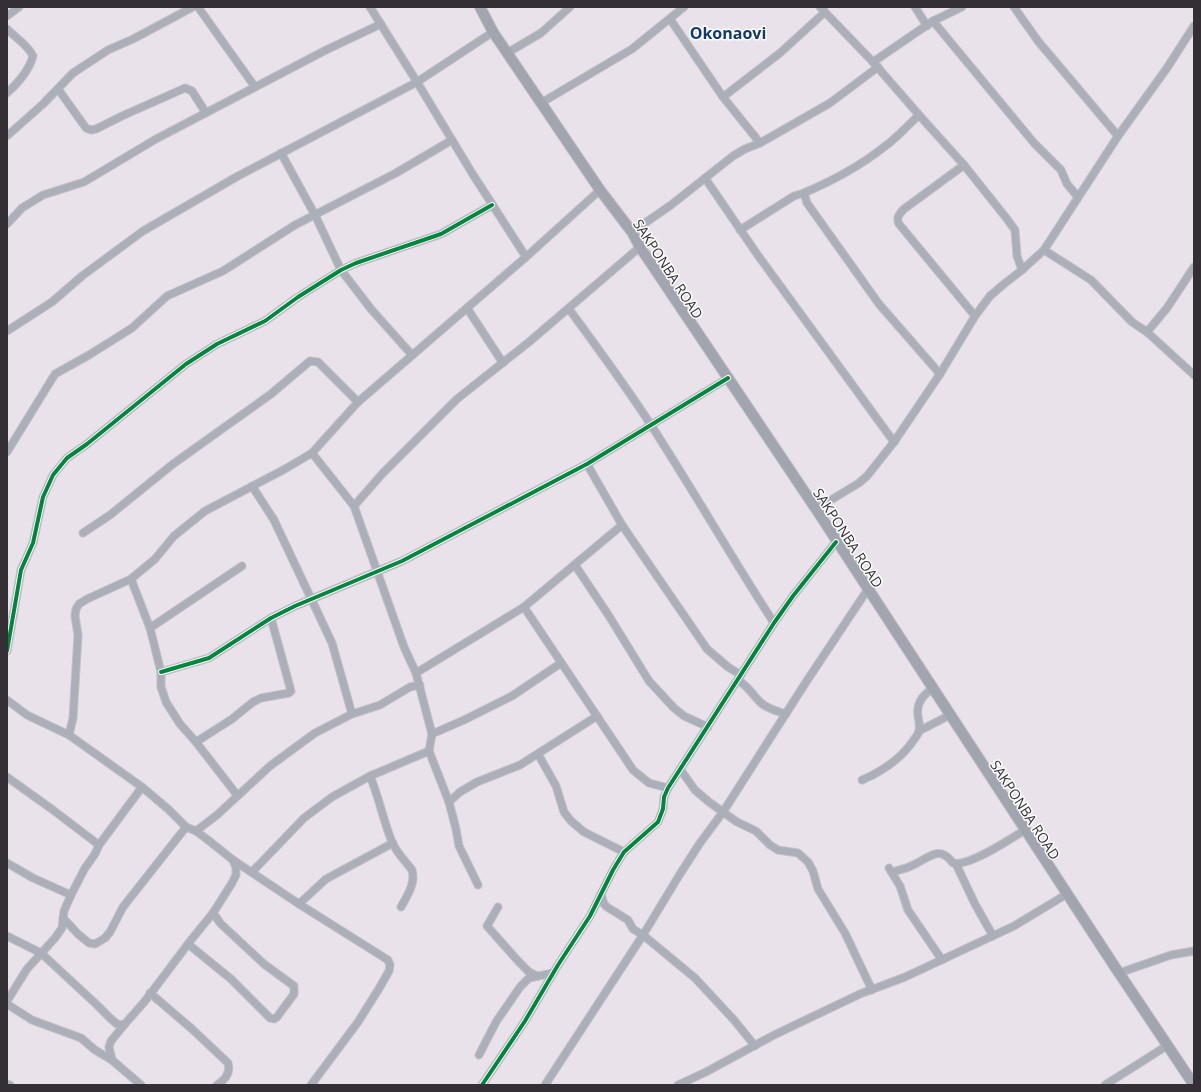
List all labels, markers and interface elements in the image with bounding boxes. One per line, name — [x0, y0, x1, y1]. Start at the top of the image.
district label: Okonaovi — [690, 22, 766, 44]
street label: SAKPONBA ROAD — [629, 215, 708, 322]
street label: SAKPONBA ROAD — [809, 484, 888, 591]
street label: SAKPONBA ROAD — [986, 756, 1065, 863]

